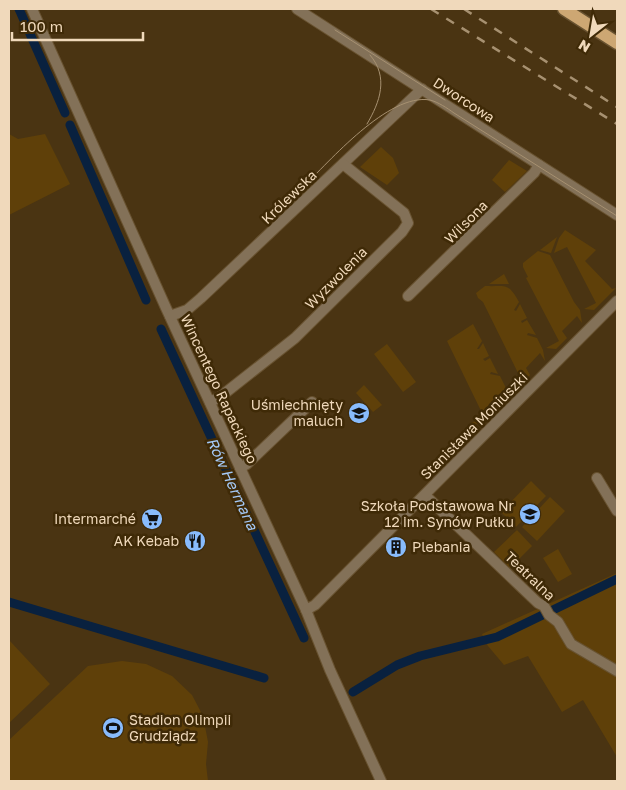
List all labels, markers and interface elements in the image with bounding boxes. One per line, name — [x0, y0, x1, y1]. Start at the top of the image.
scale bar — [12, 10, 144, 42]
north arrow — [566, 10, 616, 60]
text: 100 m — [20, 17, 63, 35]
text: N — [575, 37, 593, 57]
street label: Dworcowa — [430, 74, 498, 126]
street label: Królewska — [258, 166, 320, 227]
street label: Wilsona — [441, 197, 491, 247]
street label: Wyzwolenia — [301, 243, 370, 312]
street label: Wincentego Rapackiego — [177, 312, 261, 466]
street label: Stanisława Moniuszki — [417, 369, 531, 483]
place label: Uśmiechnięty maluch — [251, 396, 343, 429]
school or university icon: Uśmiechnięty maluch — [347, 401, 371, 425]
water label: Rów Hermana — [204, 434, 262, 533]
place label: Szkoła Podstawowa Nr 12 im. Synów Pułku — [361, 497, 515, 530]
school or university icon: Szkoła Podstawowa Nr 12 im. Synów Pułku — [518, 502, 542, 526]
supermarket icon: Intermarché — [140, 507, 164, 531]
place label: Intermarché — [54, 510, 136, 527]
restaurant icon: AK Kebab — [183, 529, 207, 553]
place label: AK Kebab — [114, 532, 179, 549]
building icon: Plebania — [384, 535, 408, 559]
place label: Plebania — [412, 538, 470, 555]
street label: Teatralna — [502, 548, 559, 604]
place label: Stadion Olimpii Grudziądz — [129, 711, 231, 744]
sports icon: Stadion Olimpii Grudziądz — [101, 716, 125, 740]

